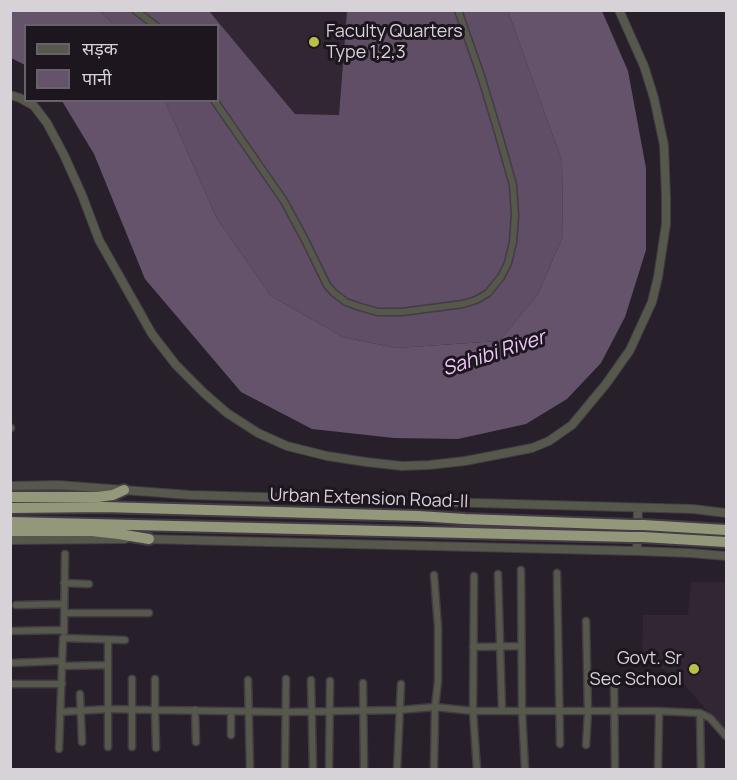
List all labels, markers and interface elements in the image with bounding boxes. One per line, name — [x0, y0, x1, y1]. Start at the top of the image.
place label: Faculty Quarters Type 1,2,3 — [326, 21, 463, 63]
legend — [24, 24, 219, 102]
marker: Faculty Quarters Type 1,2,3 — [307, 35, 321, 49]
text: सड़क — [82, 36, 118, 60]
text: पानी — [82, 66, 112, 90]
water label: Sahibi River — [440, 326, 548, 382]
street label: Urban Extension Road-II — [269, 485, 469, 513]
place label: Govt. Sr Sec School — [590, 648, 682, 690]
marker: Govt. Sr Sec School — [687, 662, 701, 676]

